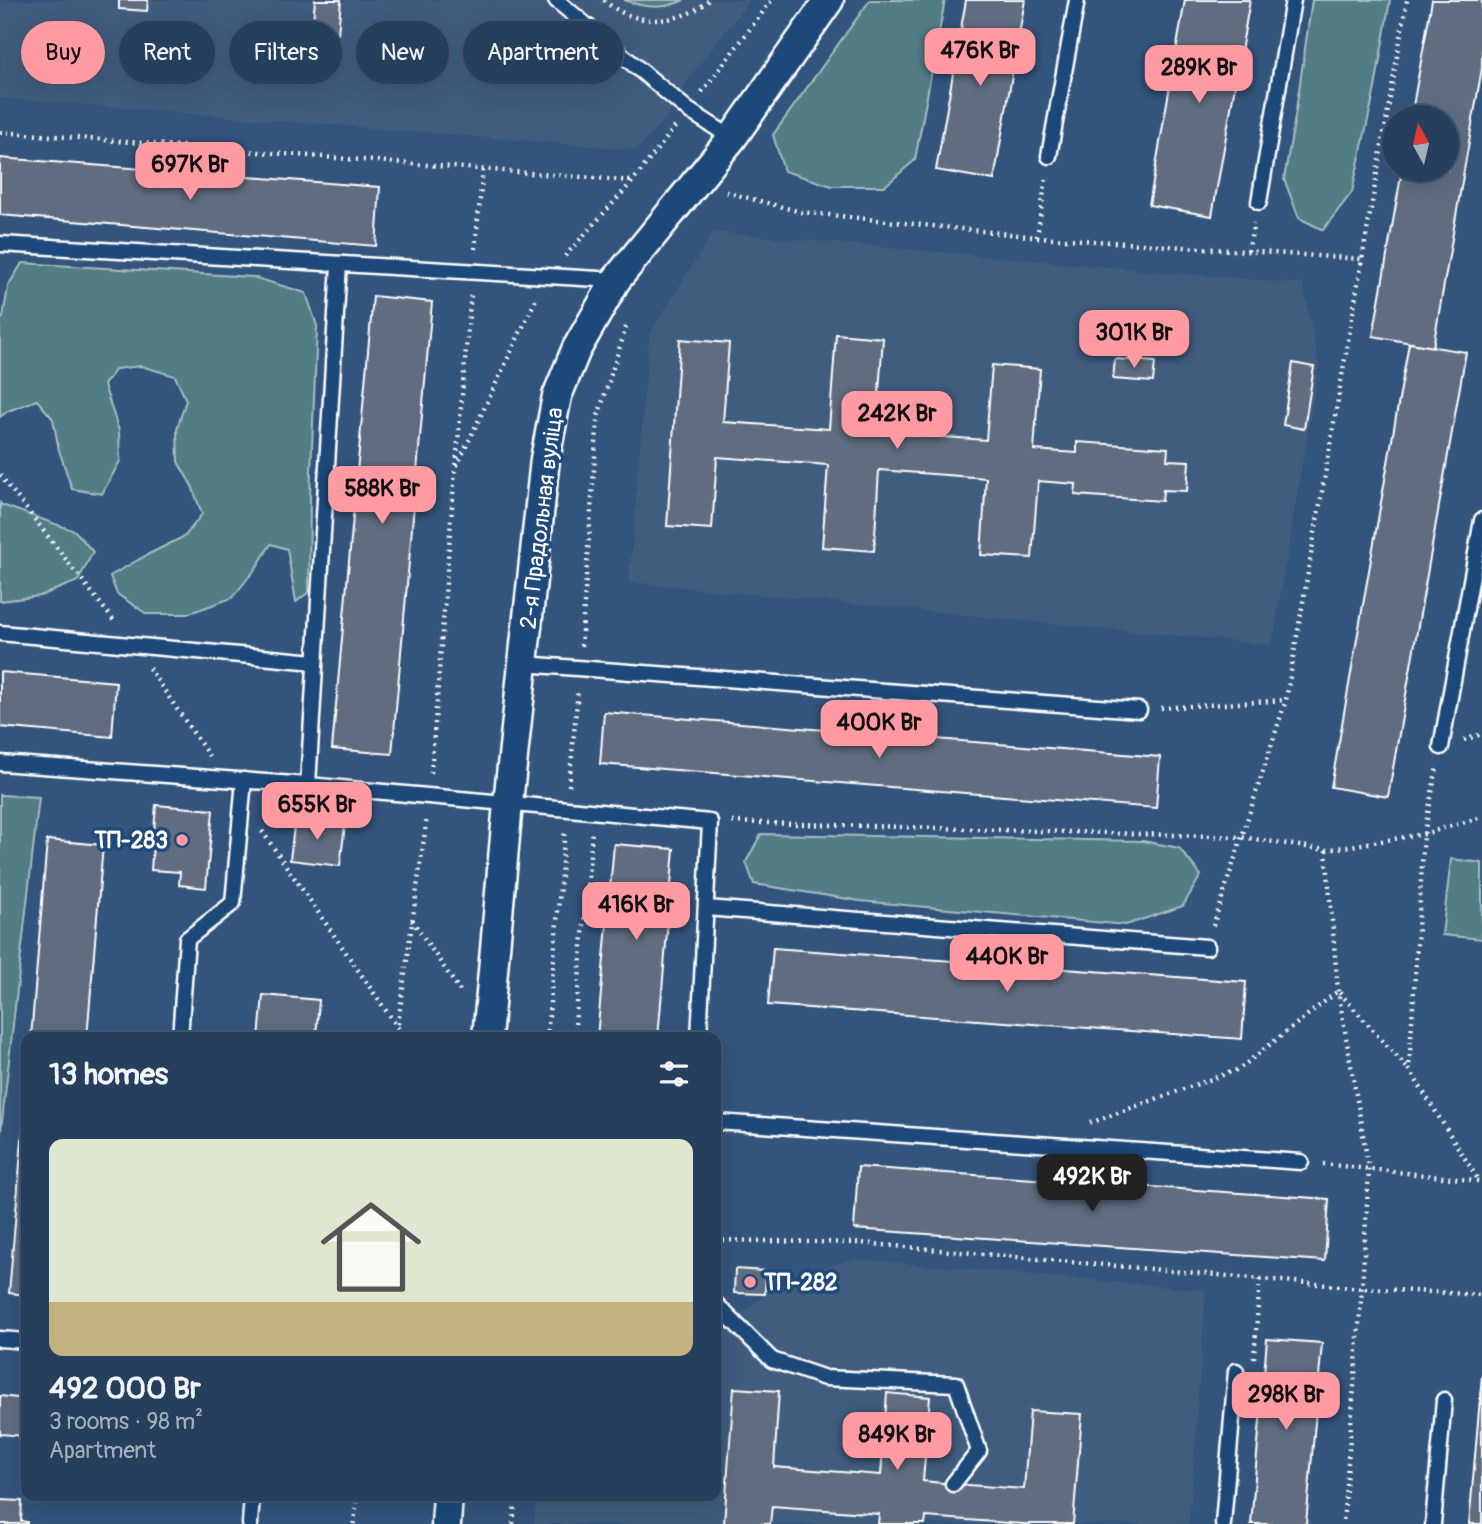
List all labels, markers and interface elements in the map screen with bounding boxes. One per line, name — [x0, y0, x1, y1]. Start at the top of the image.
chip: Buy — [21, 21, 105, 84]
chip: Rent — [119, 21, 215, 84]
chip: Filters — [229, 21, 342, 84]
chip: New — [356, 21, 449, 84]
chip: Apartment — [463, 21, 623, 84]
pin: 476K Br — [915, 28, 1045, 88]
text: 476K Br — [941, 36, 1019, 65]
pin: 289K Br — [1134, 46, 1264, 105]
text: 289K Br — [1161, 53, 1237, 82]
north arrow — [1382, 105, 1460, 182]
map controls — [1382, 105, 1459, 182]
pin: 697K Br — [125, 142, 255, 202]
text: 697K Br — [151, 150, 229, 179]
pin: 301K Br — [1069, 310, 1199, 370]
text: 301K Br — [1095, 318, 1173, 347]
pin: 242K Br — [832, 392, 962, 451]
text: 242K Br — [857, 399, 937, 428]
street label: 2-я Прадольная вуліца — [514, 406, 569, 631]
pin: 588K Br — [317, 466, 447, 526]
text: 588K Br — [344, 474, 420, 503]
pin: 400K Br — [814, 700, 944, 760]
text: 400K Br — [837, 708, 921, 737]
pin: 655K Br — [252, 782, 382, 842]
text: 655K Br — [278, 790, 356, 819]
place label: ТП-283 — [93, 826, 168, 855]
marker: ТП-283 — [174, 832, 190, 848]
pin: 416K Br — [571, 883, 701, 942]
text: 416K Br — [598, 890, 674, 919]
pin: 440K Br — [942, 934, 1072, 994]
text: 440K Br — [966, 942, 1048, 971]
icon: filters — [655, 1055, 693, 1093]
text: 13 homes — [49, 1056, 168, 1093]
pin: 492K Br — [1027, 1154, 1157, 1214]
text: 492K Br — [1053, 1162, 1131, 1191]
icon: home — [308, 1184, 434, 1310]
place label: ТП-282 — [763, 1268, 838, 1297]
marker: ТП-282 — [742, 1274, 758, 1290]
text: 492 000 Br — [49, 1370, 201, 1407]
pin: 298K Br — [1221, 1372, 1351, 1432]
text: 298K Br — [1248, 1380, 1324, 1409]
text: 3 rooms · 98 m² — [49, 1407, 203, 1436]
pin: 849K Br — [832, 1412, 962, 1472]
text: 849K Br — [859, 1420, 935, 1449]
text: Apartment — [49, 1436, 156, 1465]

